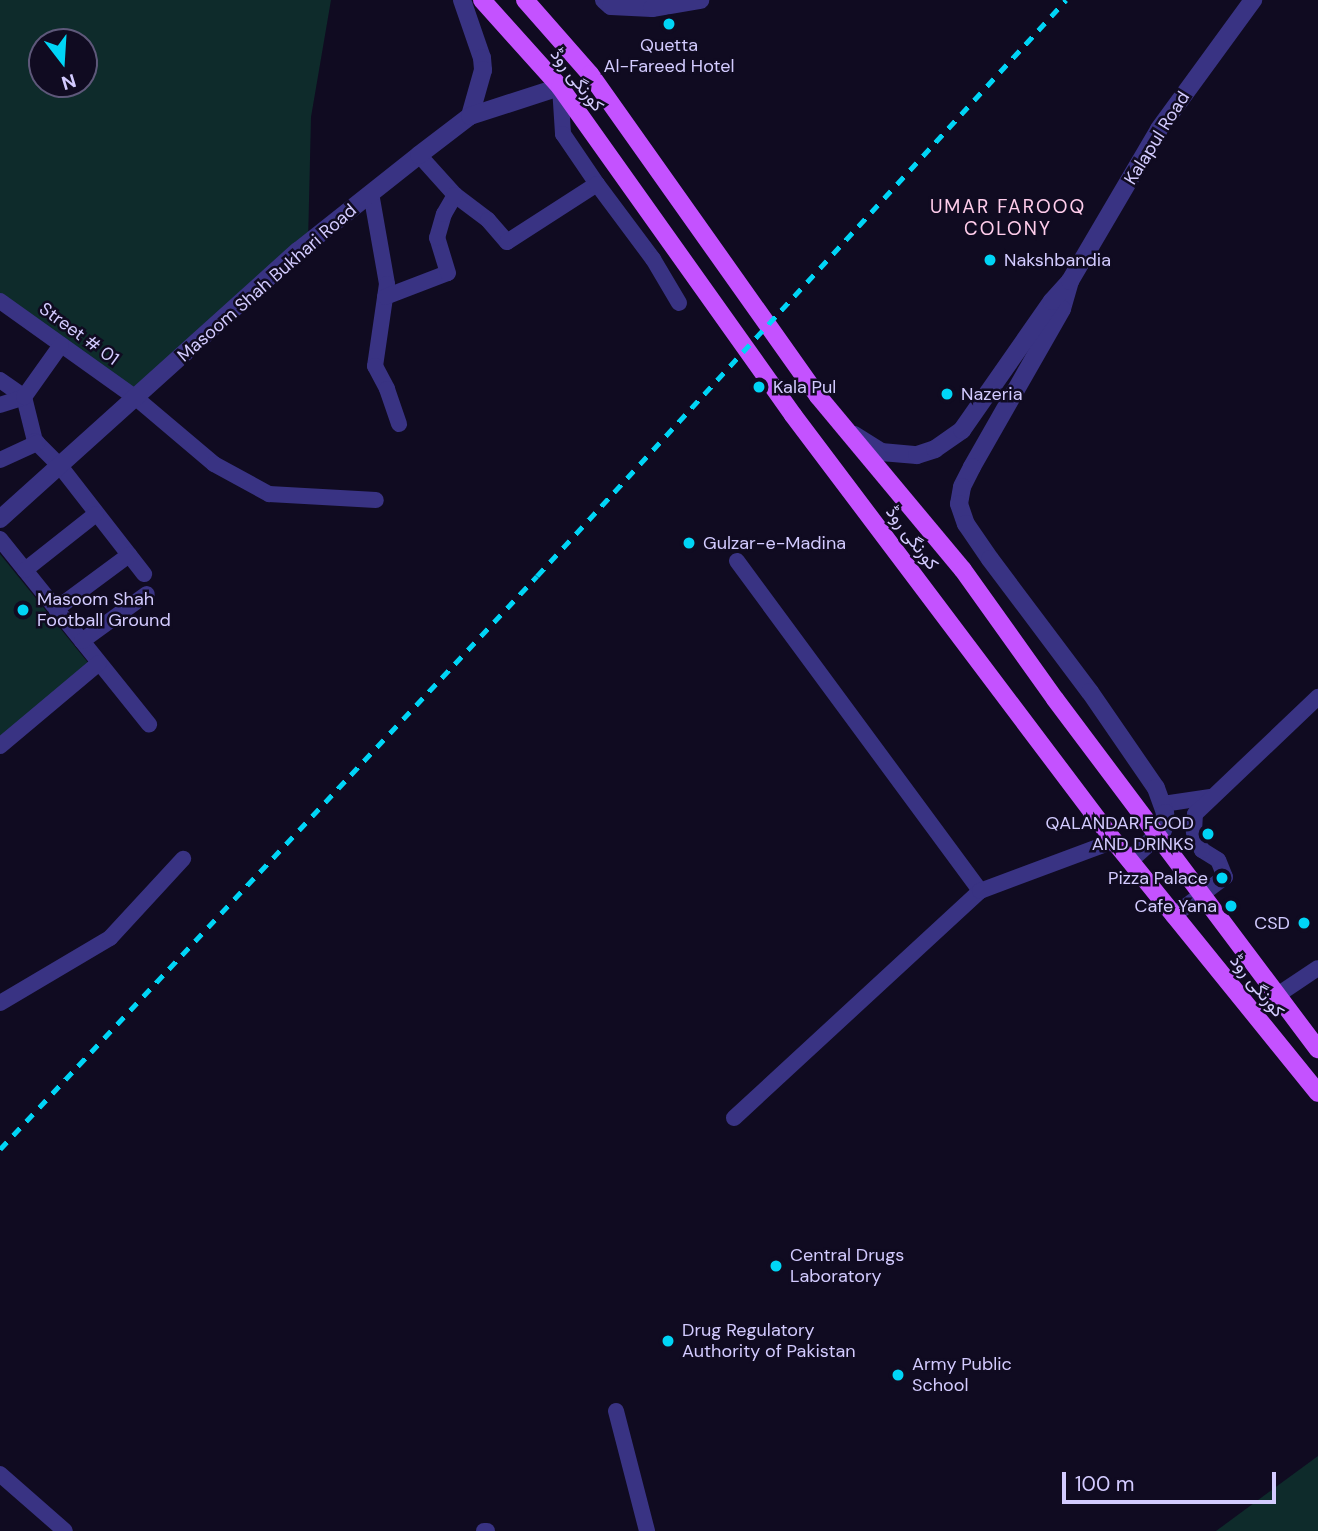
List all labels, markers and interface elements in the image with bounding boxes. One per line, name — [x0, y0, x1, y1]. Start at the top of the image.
marker: Quetta Al-Fareed Hotel — [661, 16, 677, 32]
north arrow — [28, 28, 98, 98]
place label: Quetta Al-Fareed Hotel — [604, 35, 734, 78]
street label: کورنگی روڈ — [546, 44, 608, 116]
text: N — [58, 68, 79, 96]
street label: Kalapul Road — [1120, 87, 1194, 189]
district label: UMAR FAROOQ COLONY — [931, 196, 1085, 240]
street label: Masoom Shah Bukhari Road — [173, 199, 361, 367]
place label: Nakshbandia — [1004, 249, 1111, 271]
marker: Nakshbandia — [982, 252, 998, 268]
street label: Street # 01 — [35, 298, 123, 370]
place label: Kala Pul — [773, 376, 836, 398]
marker: Kala Pul — [751, 379, 767, 395]
place label: Nazeria — [961, 383, 1022, 405]
marker: Nazeria — [939, 386, 955, 402]
street label: کورنگی روڈ — [881, 502, 943, 574]
place label: Gulzar-e-Madina — [703, 532, 846, 554]
marker: Gulzar-e-Madina — [681, 535, 697, 551]
place label: Masoom Shah Football Ground — [37, 589, 171, 632]
marker: Masoom Shah Football Ground — [15, 602, 31, 618]
place label: QALANDAR FOOD AND DRINKS — [1045, 813, 1194, 856]
marker: QALANDAR FOOD AND DRINKS — [1200, 826, 1216, 842]
place label: Pizza Palace — [1108, 867, 1208, 889]
marker: Pizza Palace — [1214, 870, 1230, 886]
place label: Cafe Yana — [1134, 895, 1217, 917]
marker: Cafe Yana — [1223, 898, 1239, 914]
place label: CSD — [1254, 912, 1290, 934]
marker: CSD — [1296, 915, 1312, 931]
street label: کورنگی روڈ — [1225, 950, 1289, 1022]
place label: Central Drugs Laboratory — [790, 1245, 904, 1288]
marker: Central Drugs Laboratory — [768, 1258, 784, 1274]
place label: Drug Regulatory Authority of Pakistan — [682, 1320, 856, 1362]
marker: Drug Regulatory Authority of Pakistan — [660, 1333, 676, 1349]
place label: Army Public School — [912, 1354, 1012, 1396]
marker: Army Public School — [890, 1367, 906, 1383]
scale bar — [1066, 1458, 1280, 1502]
text: 100 m — [1075, 1470, 1135, 1498]

